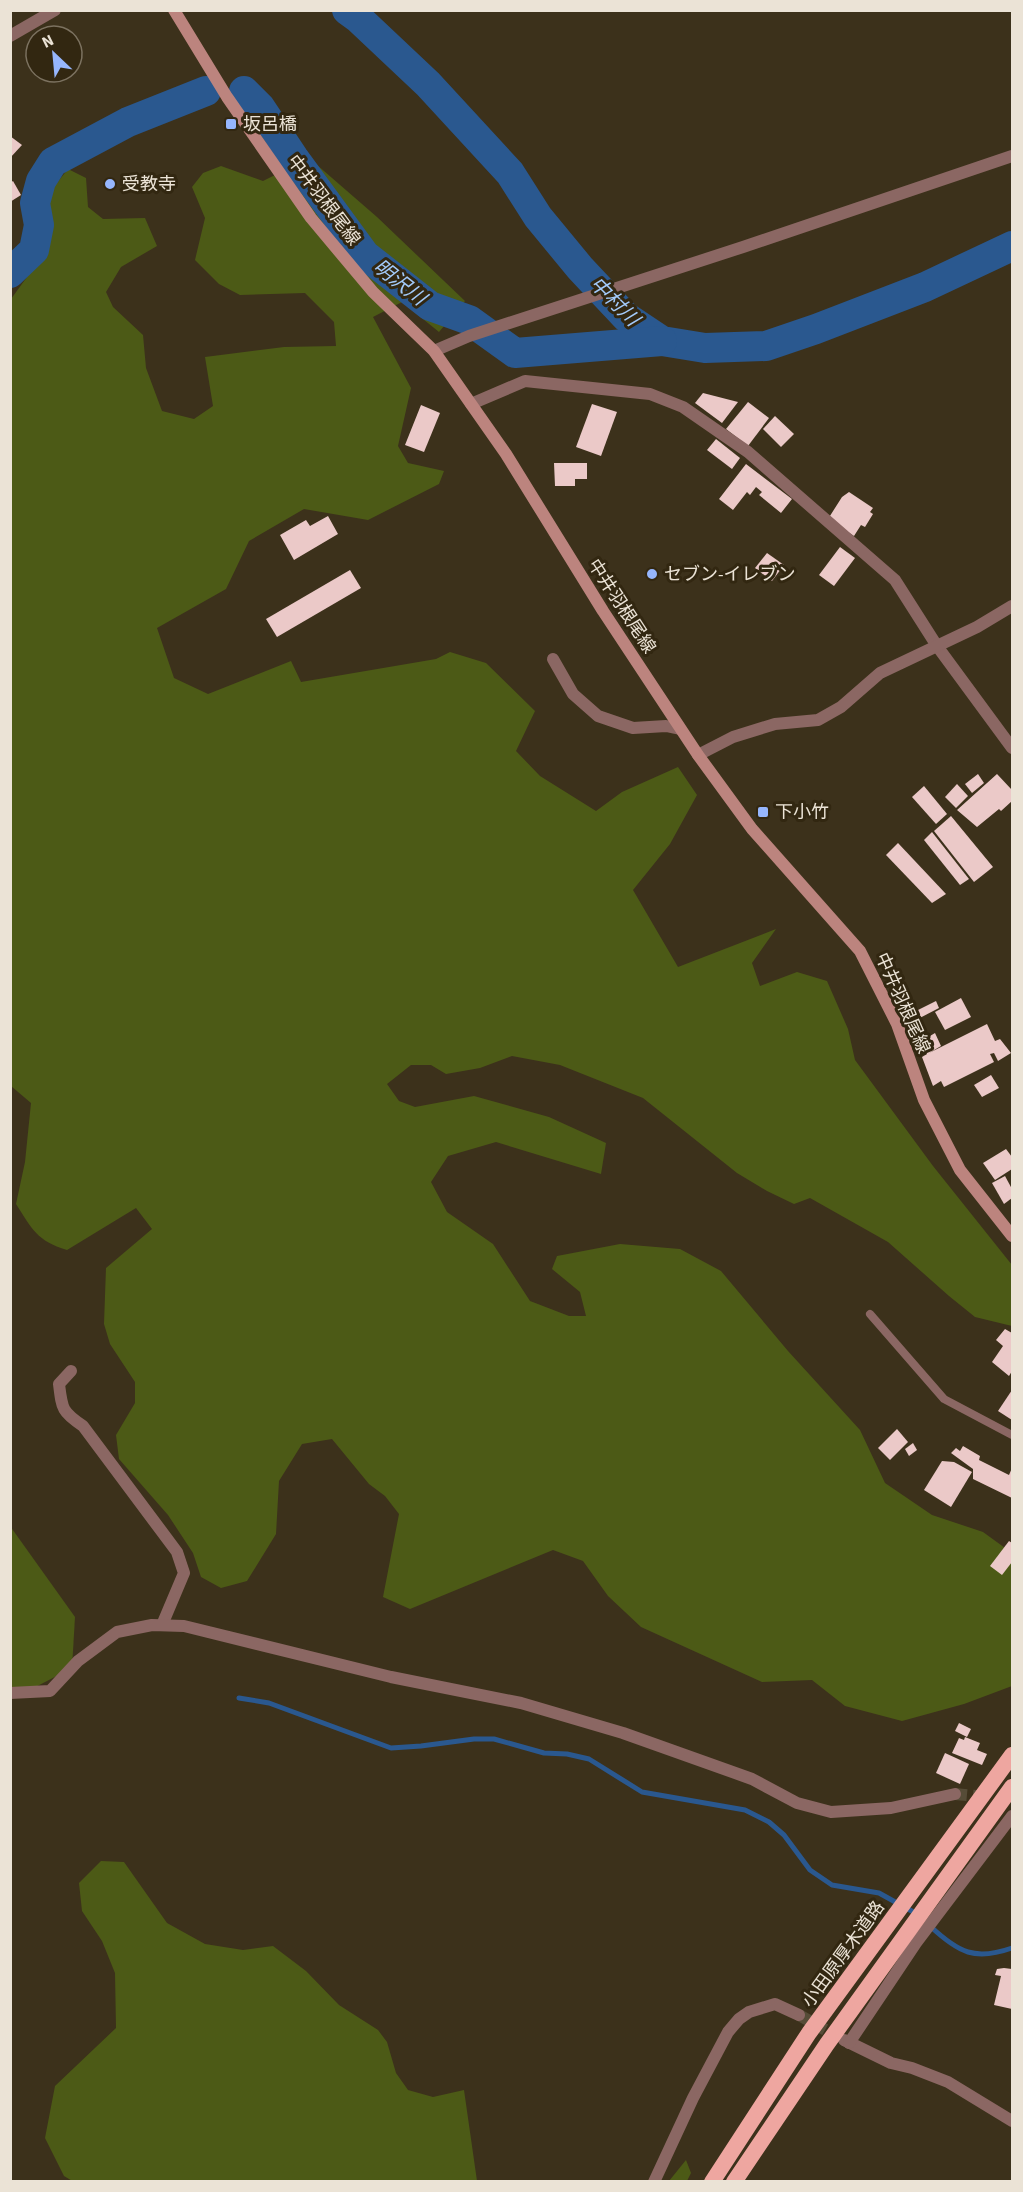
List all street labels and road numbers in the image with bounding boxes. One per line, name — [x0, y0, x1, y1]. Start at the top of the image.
street label: 中井羽根尾線 — [281, 150, 366, 251]
street label: 中井羽根尾線 — [582, 554, 661, 658]
street label: 中井羽根尾線 — [869, 949, 936, 1058]
street label: 小田原厚木道路 — [796, 1896, 891, 2013]

